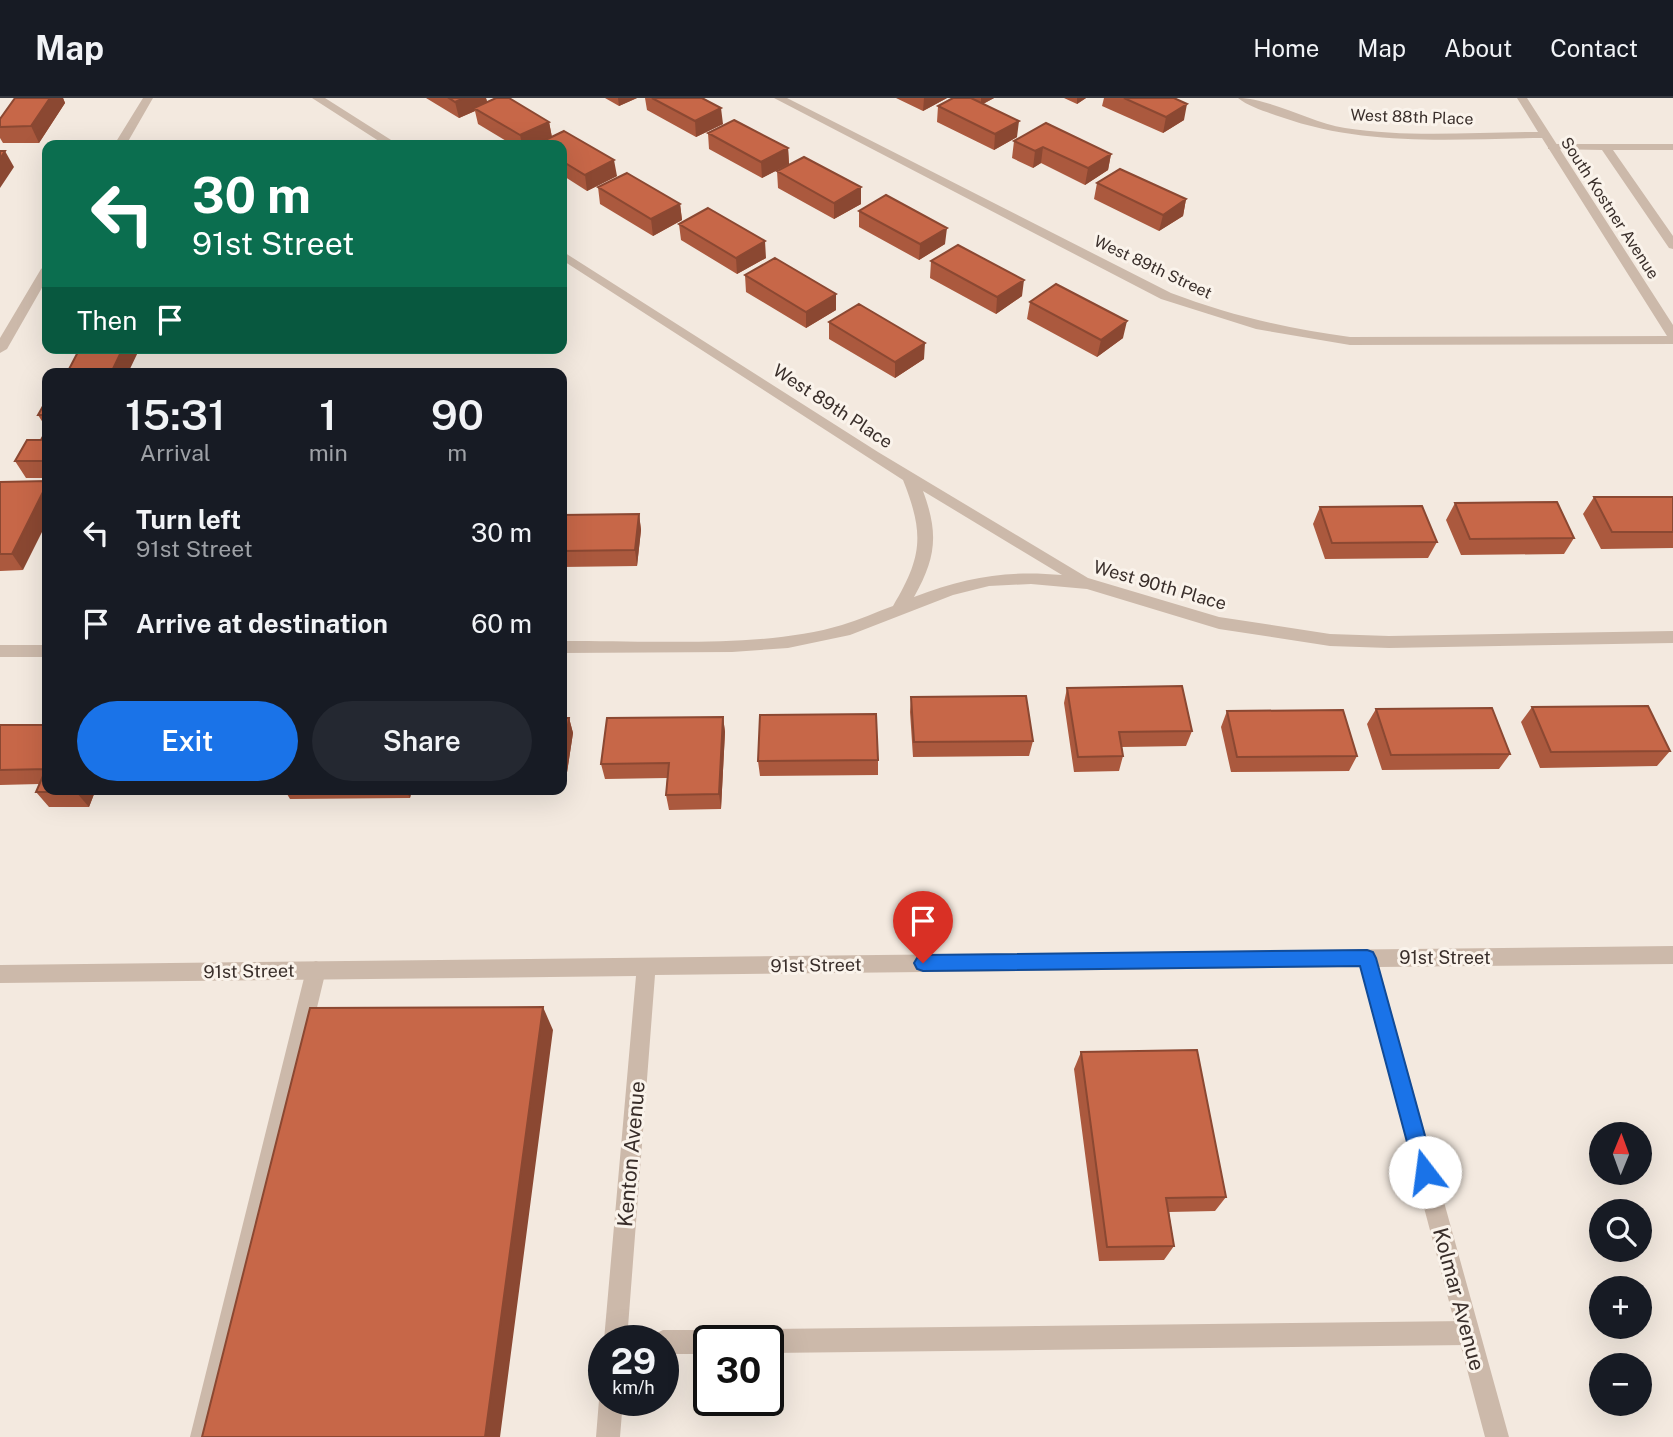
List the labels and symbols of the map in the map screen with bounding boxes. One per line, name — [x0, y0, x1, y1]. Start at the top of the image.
street label: West 88th Place — [1350, 105, 1474, 129]
street label: South Kostner Avenue — [1557, 133, 1663, 283]
street label: West 89th Street — [1091, 231, 1215, 303]
street label: West 89th Place — [769, 360, 897, 452]
street label: West 90th Place — [1091, 556, 1229, 614]
pin — [893, 891, 953, 963]
street label: 91st Street — [1399, 947, 1491, 968]
street label: 91st Street — [770, 954, 862, 976]
street label: 91st Street — [203, 960, 295, 982]
street label: Kenton Avenue — [612, 1080, 650, 1228]
north arrow — [1589, 1122, 1652, 1185]
position arrow — [1388, 1135, 1462, 1209]
street label: Kolmar Avenue — [1428, 1225, 1490, 1373]
speed limit sign: 30 — [693, 1325, 784, 1416]

